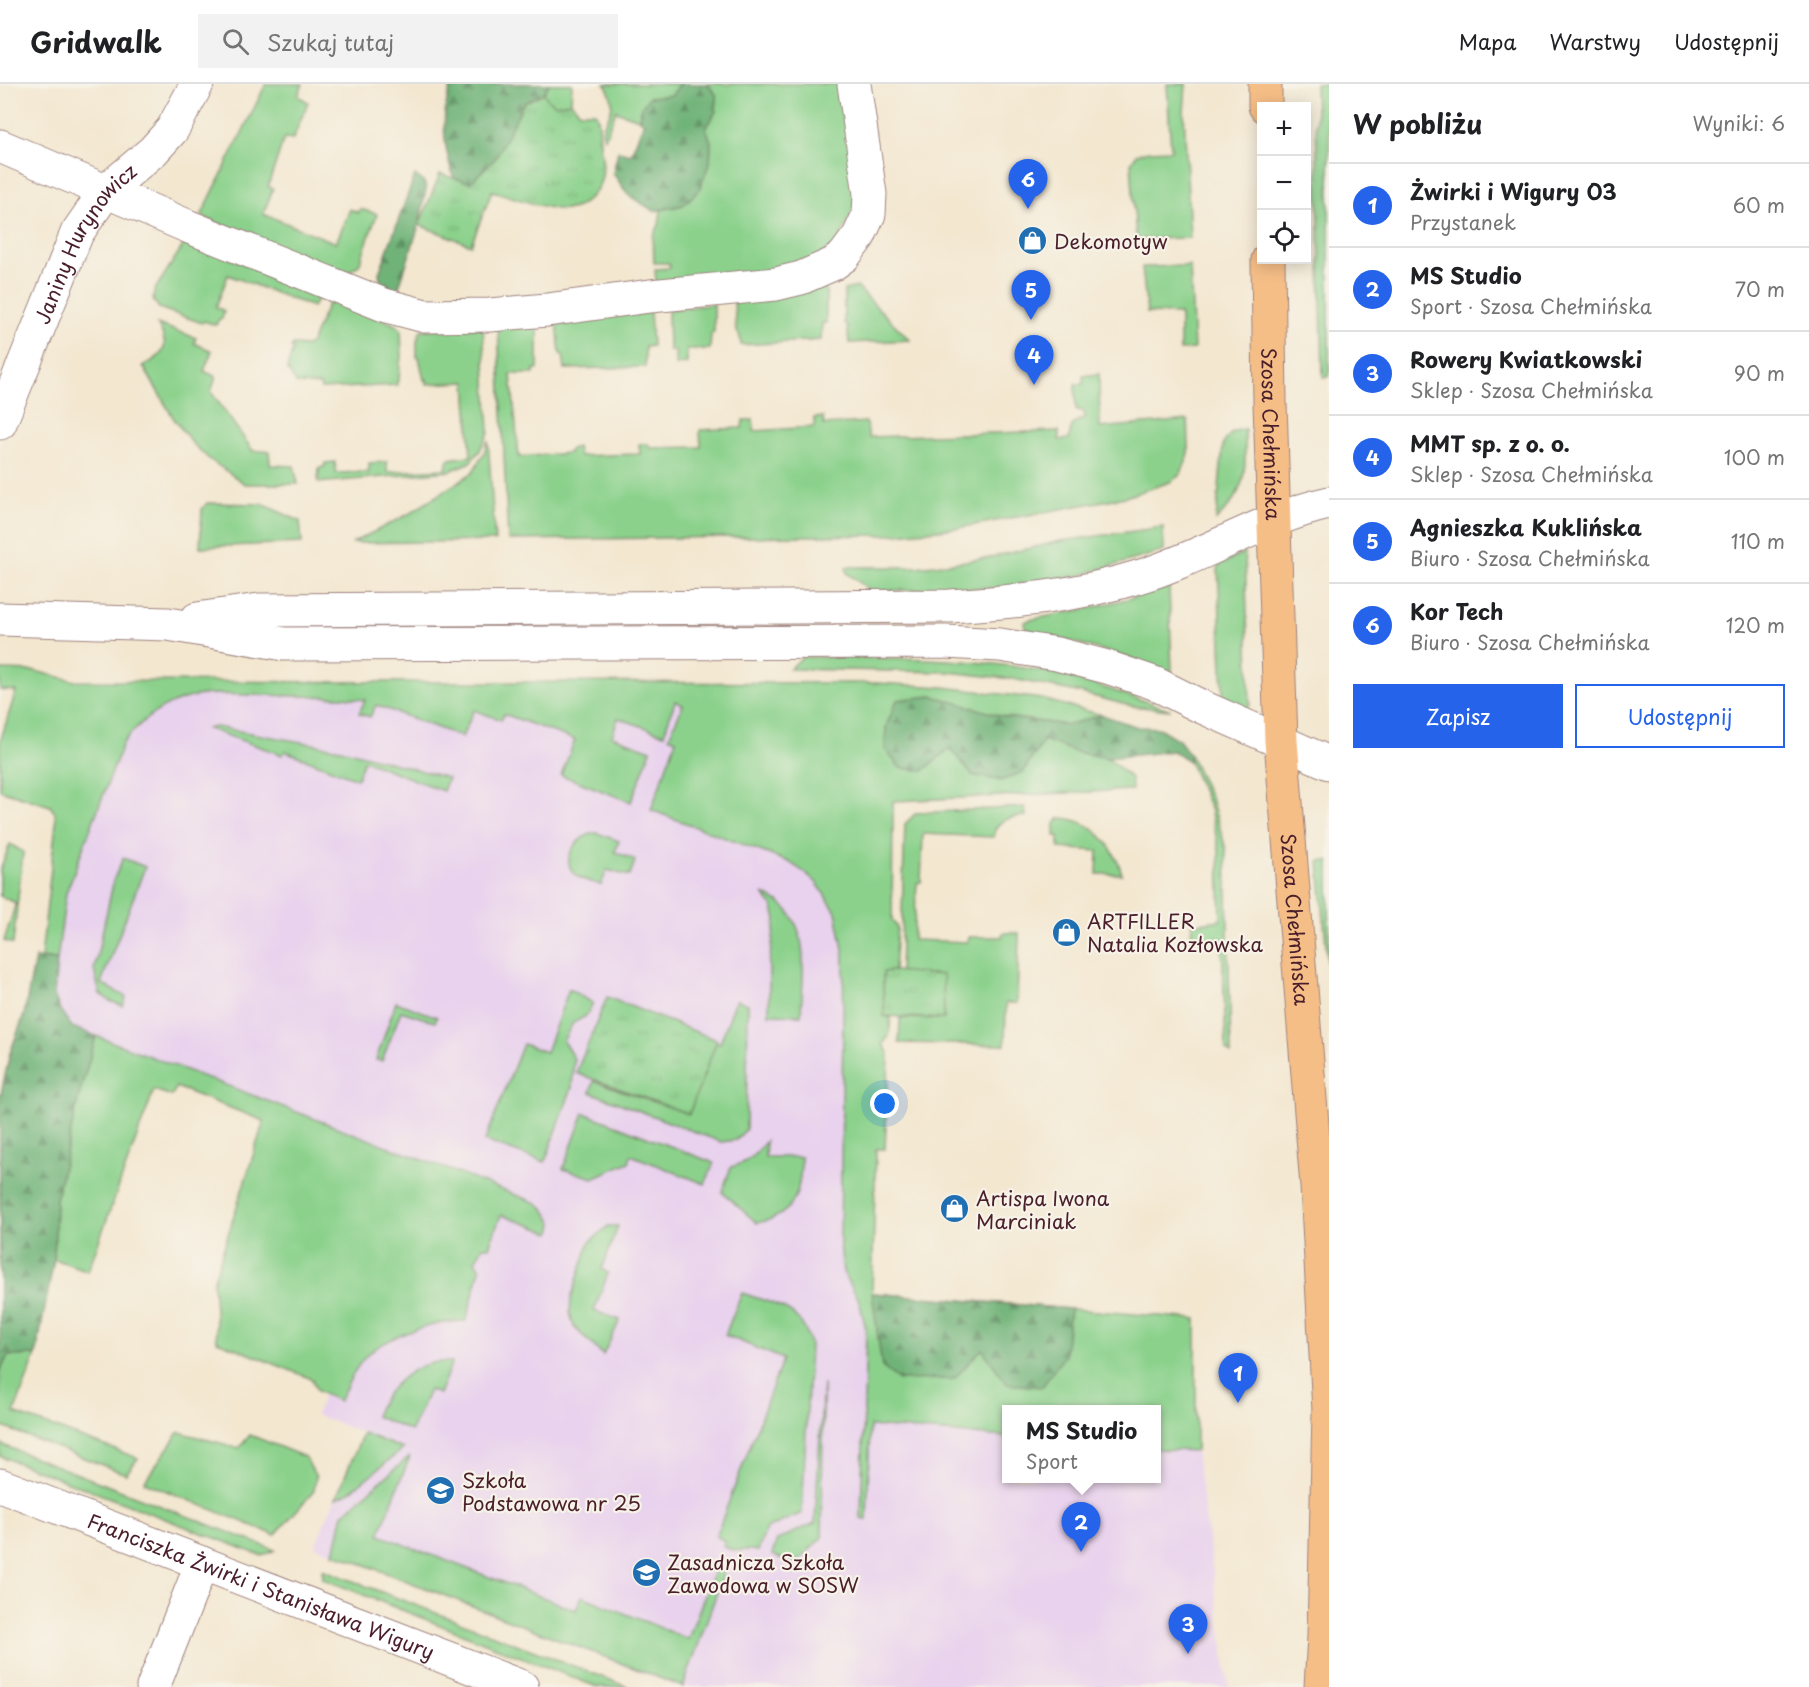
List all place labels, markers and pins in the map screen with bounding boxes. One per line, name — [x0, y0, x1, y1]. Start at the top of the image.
pin: 6 — [1008, 160, 1048, 209]
shop icon: Dekomotyw — [1017, 225, 1049, 257]
place label: Dekomotyw — [1054, 226, 1168, 256]
pin: 5 — [1012, 270, 1050, 320]
pin: 4 — [1014, 336, 1054, 385]
place label: ARTFILLER Natalia Kozłowska — [1087, 906, 1263, 959]
shop icon: ARTFILLER Natalia Kozłowska — [1050, 916, 1082, 948]
place label: Artispa Iwona Marciniak — [976, 1183, 1110, 1236]
shop icon: Artispa Iwona Marciniak — [939, 1193, 971, 1225]
pin: 1 — [1218, 1354, 1258, 1403]
place label: Szkoła Podstawowa nr 25 — [462, 1465, 641, 1518]
school or university icon: Szkoła Podstawowa nr 25 — [425, 1475, 457, 1507]
pin: 2 — [1062, 1502, 1100, 1552]
place label: Zasadnicza Szkoła Zawodowa w SOSW — [667, 1547, 859, 1600]
school or university icon: Zasadnicza Szkoła Zawodowa w SOSW — [630, 1557, 662, 1589]
pin: 3 — [1168, 1604, 1208, 1654]

